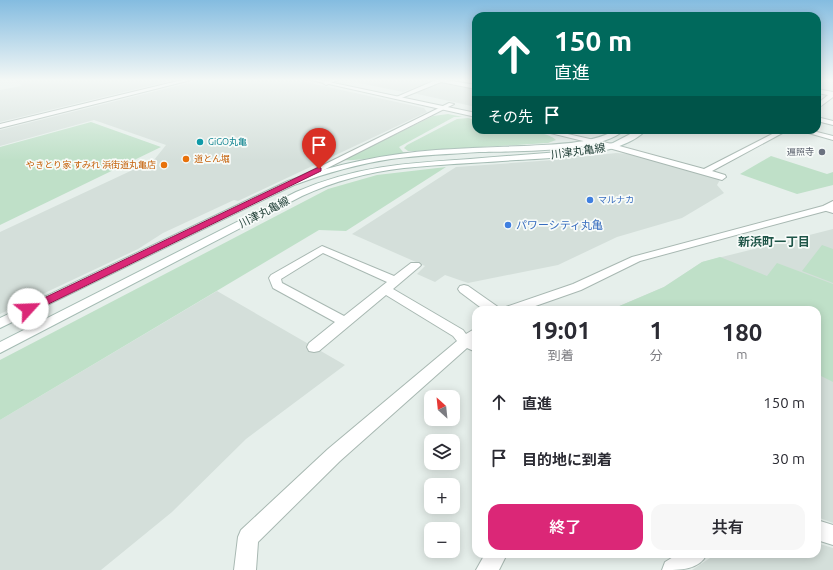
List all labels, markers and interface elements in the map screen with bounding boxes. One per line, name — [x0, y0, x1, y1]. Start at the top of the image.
text: 150 m — [554, 25, 632, 56]
icon: ahead — [488, 28, 540, 80]
text: 直進 — [554, 62, 590, 82]
icon: arrive — [541, 104, 563, 126]
text: その先 — [488, 108, 533, 125]
pin — [302, 128, 336, 169]
icon: arrive — [308, 134, 330, 156]
marker: GiGO丸亀 — [195, 137, 205, 147]
place label: GiGO丸亀 — [208, 137, 247, 147]
street label: 川津丸亀線 — [550, 141, 606, 161]
place label: 遍照寺 — [787, 147, 814, 157]
marker: 遍照寺 — [817, 147, 827, 157]
marker: 道とん堀 — [181, 154, 191, 164]
place label: 道とん堀 — [194, 154, 230, 164]
place label: やきとり家 すみれ 浜街道丸亀店 — [26, 160, 156, 170]
marker: やきとり家 すみれ 浜街道丸亀店 — [159, 160, 169, 170]
street label: 川津丸亀線 — [237, 194, 291, 230]
marker: マルナカ — [585, 195, 595, 205]
place label: マルナカ — [598, 195, 634, 205]
place label: パワーシティ丸亀 — [516, 219, 603, 231]
marker: パワーシティ丸亀 — [503, 220, 513, 230]
district label: 新浜町一丁目 — [738, 235, 810, 248]
position arrow — [7, 288, 49, 330]
text: 19:01 — [531, 317, 591, 344]
text: 1 — [649, 317, 663, 344]
text: 180 — [722, 319, 762, 346]
text: m — [736, 347, 748, 361]
text: 到着 — [548, 348, 574, 362]
text: 分 — [650, 348, 663, 362]
north arrow — [424, 390, 460, 426]
map controls — [424, 390, 460, 558]
icon: ahead — [488, 391, 510, 413]
text: 150 m — [763, 394, 805, 411]
text: 直進 — [522, 395, 552, 412]
button: layers — [424, 434, 460, 470]
icon: arrive — [488, 447, 510, 469]
text: 30 m — [772, 450, 805, 467]
text: 目的地に到着 — [522, 451, 612, 468]
button: + — [424, 478, 460, 514]
button: 終了 — [488, 504, 643, 550]
button: 共有 — [651, 504, 805, 550]
button: − — [424, 522, 460, 558]

